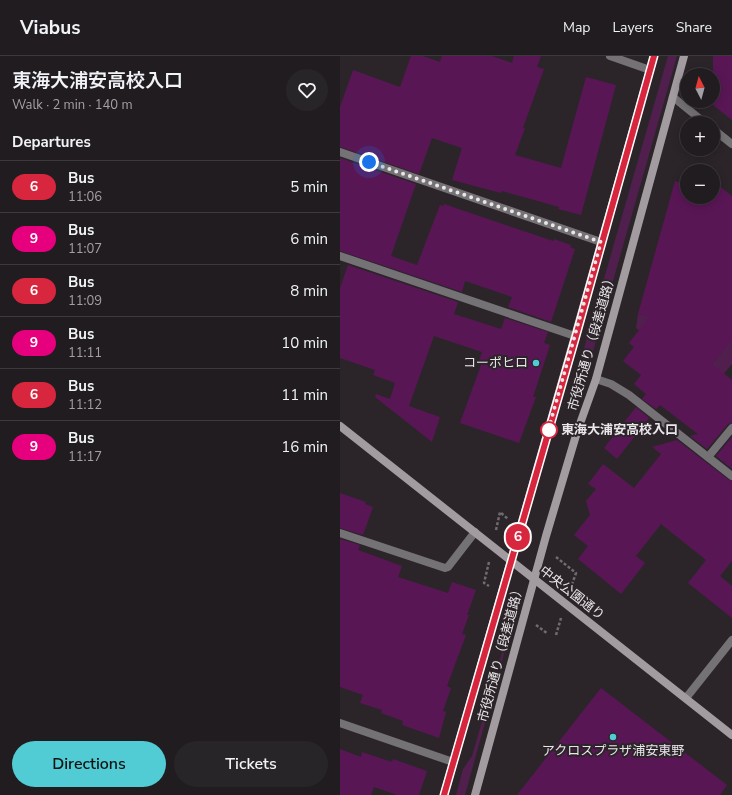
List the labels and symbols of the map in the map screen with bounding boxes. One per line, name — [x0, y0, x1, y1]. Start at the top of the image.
north arrow — [680, 68, 720, 108]
your location — [359, 152, 379, 172]
street label: 市役所通り（段差道路） — [564, 271, 620, 413]
place label: コーポヒロ — [463, 354, 528, 372]
marker: コーポヒロ — [531, 358, 541, 368]
marker: 東海大浦安高校入口 — [540, 421, 558, 439]
place label: 東海大浦安高校入口 — [561, 421, 678, 439]
line badge: 6 — [505, 524, 531, 550]
street label: 中央公園通り — [536, 562, 608, 624]
street label: 市役所通り（段差道路） — [474, 582, 528, 724]
marker: アクロスプラザ浦安東野 — [608, 732, 618, 742]
place label: アクロスプラザ浦安東野 — [542, 742, 684, 760]

